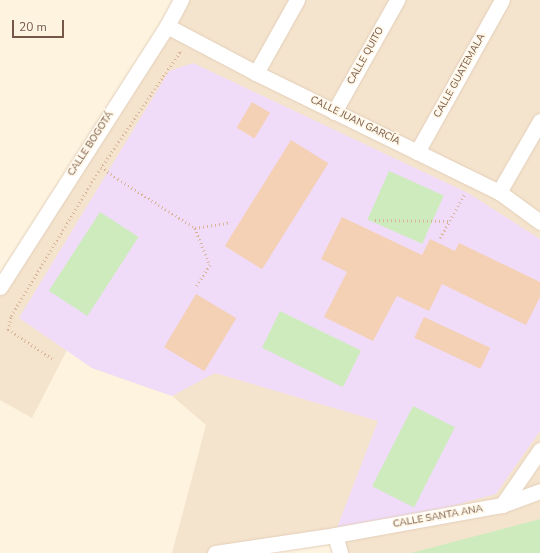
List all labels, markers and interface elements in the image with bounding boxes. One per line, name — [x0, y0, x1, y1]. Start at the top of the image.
scale bar — [14, 12, 66, 38]
text: 20 m — [19, 19, 47, 35]
street label: CALLE QUITO — [345, 25, 387, 87]
street label: CALLE GUATEMALA — [432, 32, 488, 120]
street label: CALLE JUAN GARCÍA — [308, 94, 402, 148]
street label: CALLE BOGOTÁ — [66, 109, 116, 179]
street label: CALLE SANTA ANA — [392, 503, 484, 531]

